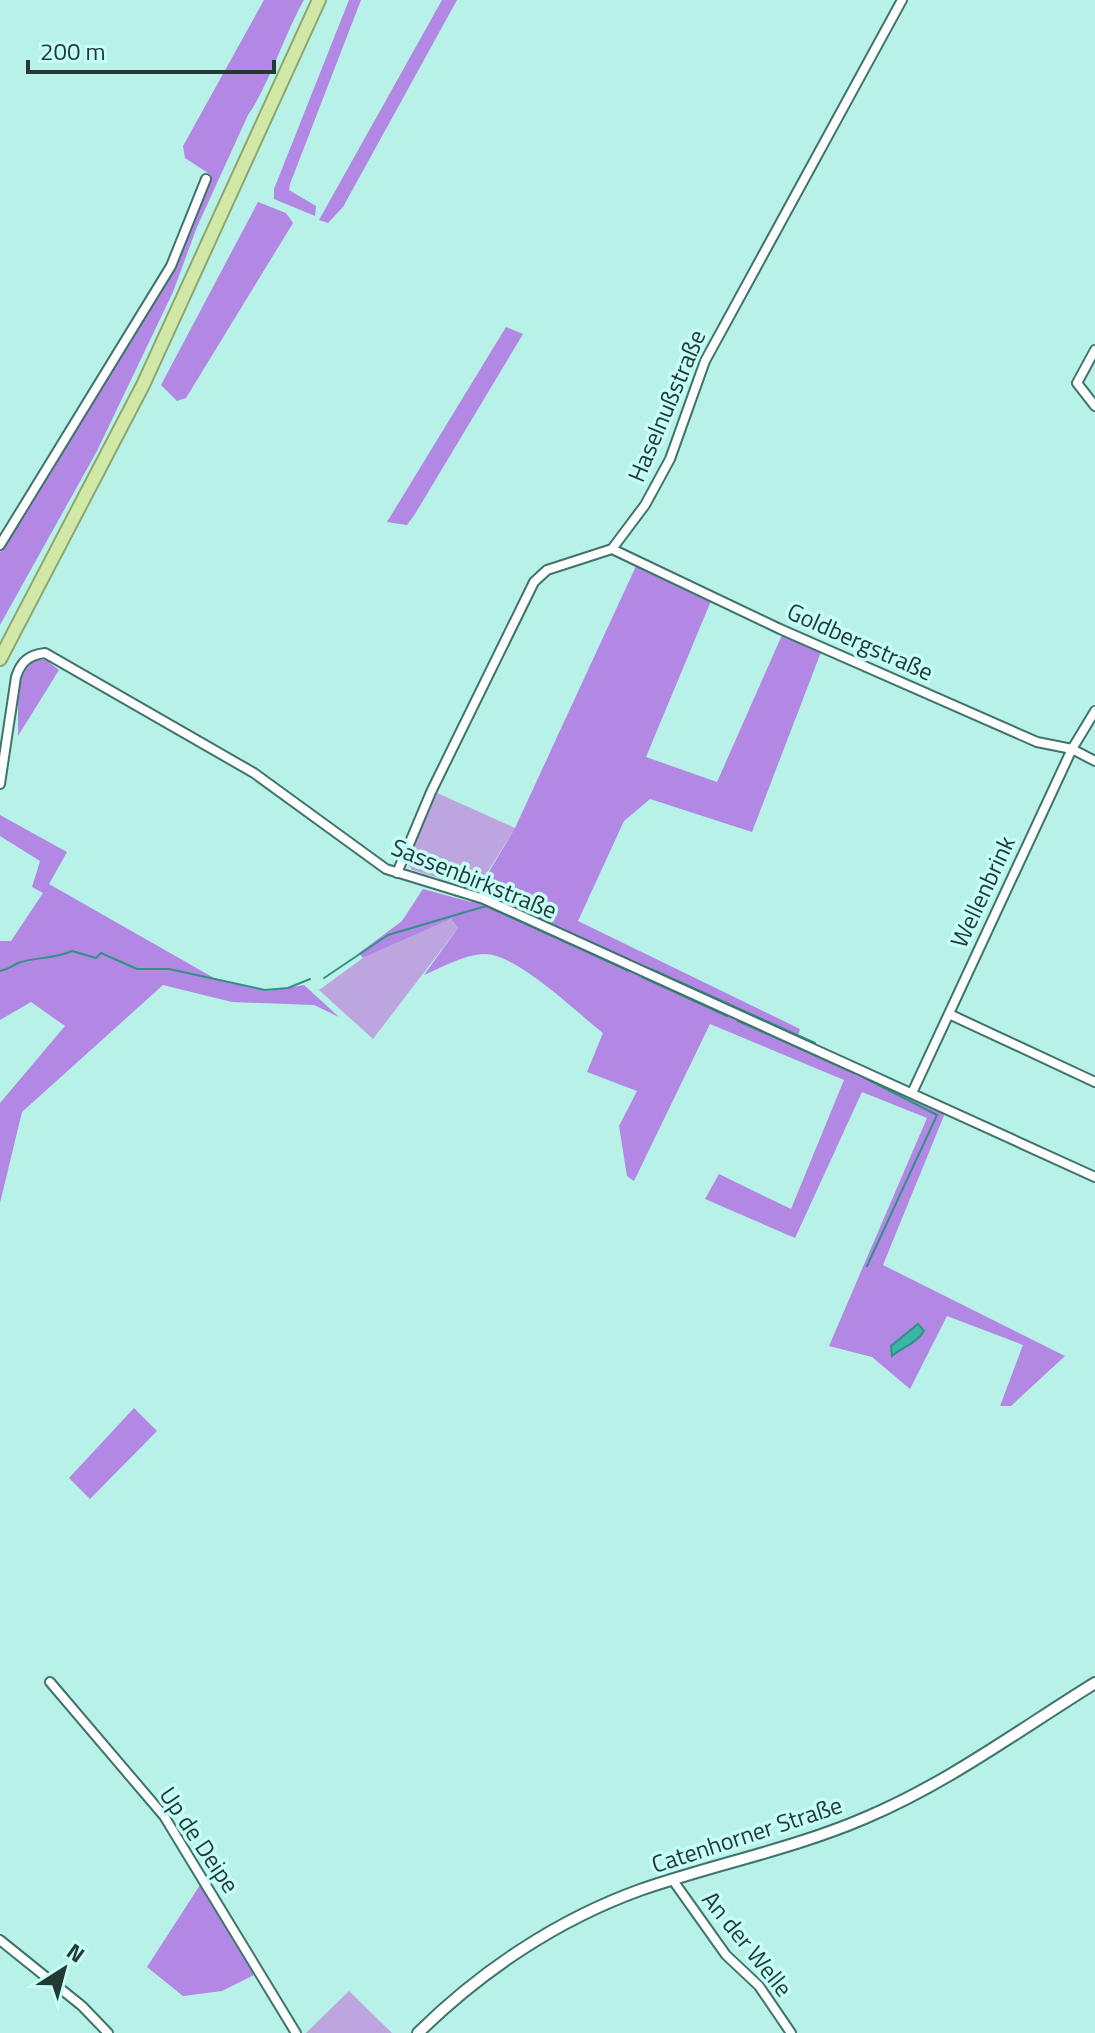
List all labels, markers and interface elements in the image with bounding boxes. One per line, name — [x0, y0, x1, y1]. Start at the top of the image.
scale bar — [28, 24, 274, 74]
text: 200 m — [40, 33, 106, 69]
street label: Haselnußstraße — [618, 324, 714, 487]
street label: Goldbergstraße — [781, 593, 939, 689]
street label: Sassenbirkstraße — [386, 828, 563, 928]
street label: Wellenbrink — [941, 829, 1024, 953]
street label: Up de Deipe — [151, 1779, 249, 1900]
street label: Catenhorner Straße — [647, 1786, 847, 1882]
street label: An der Welle — [694, 1883, 802, 2004]
north arrow — [24, 1929, 104, 2009]
text: N — [60, 1935, 92, 1971]

